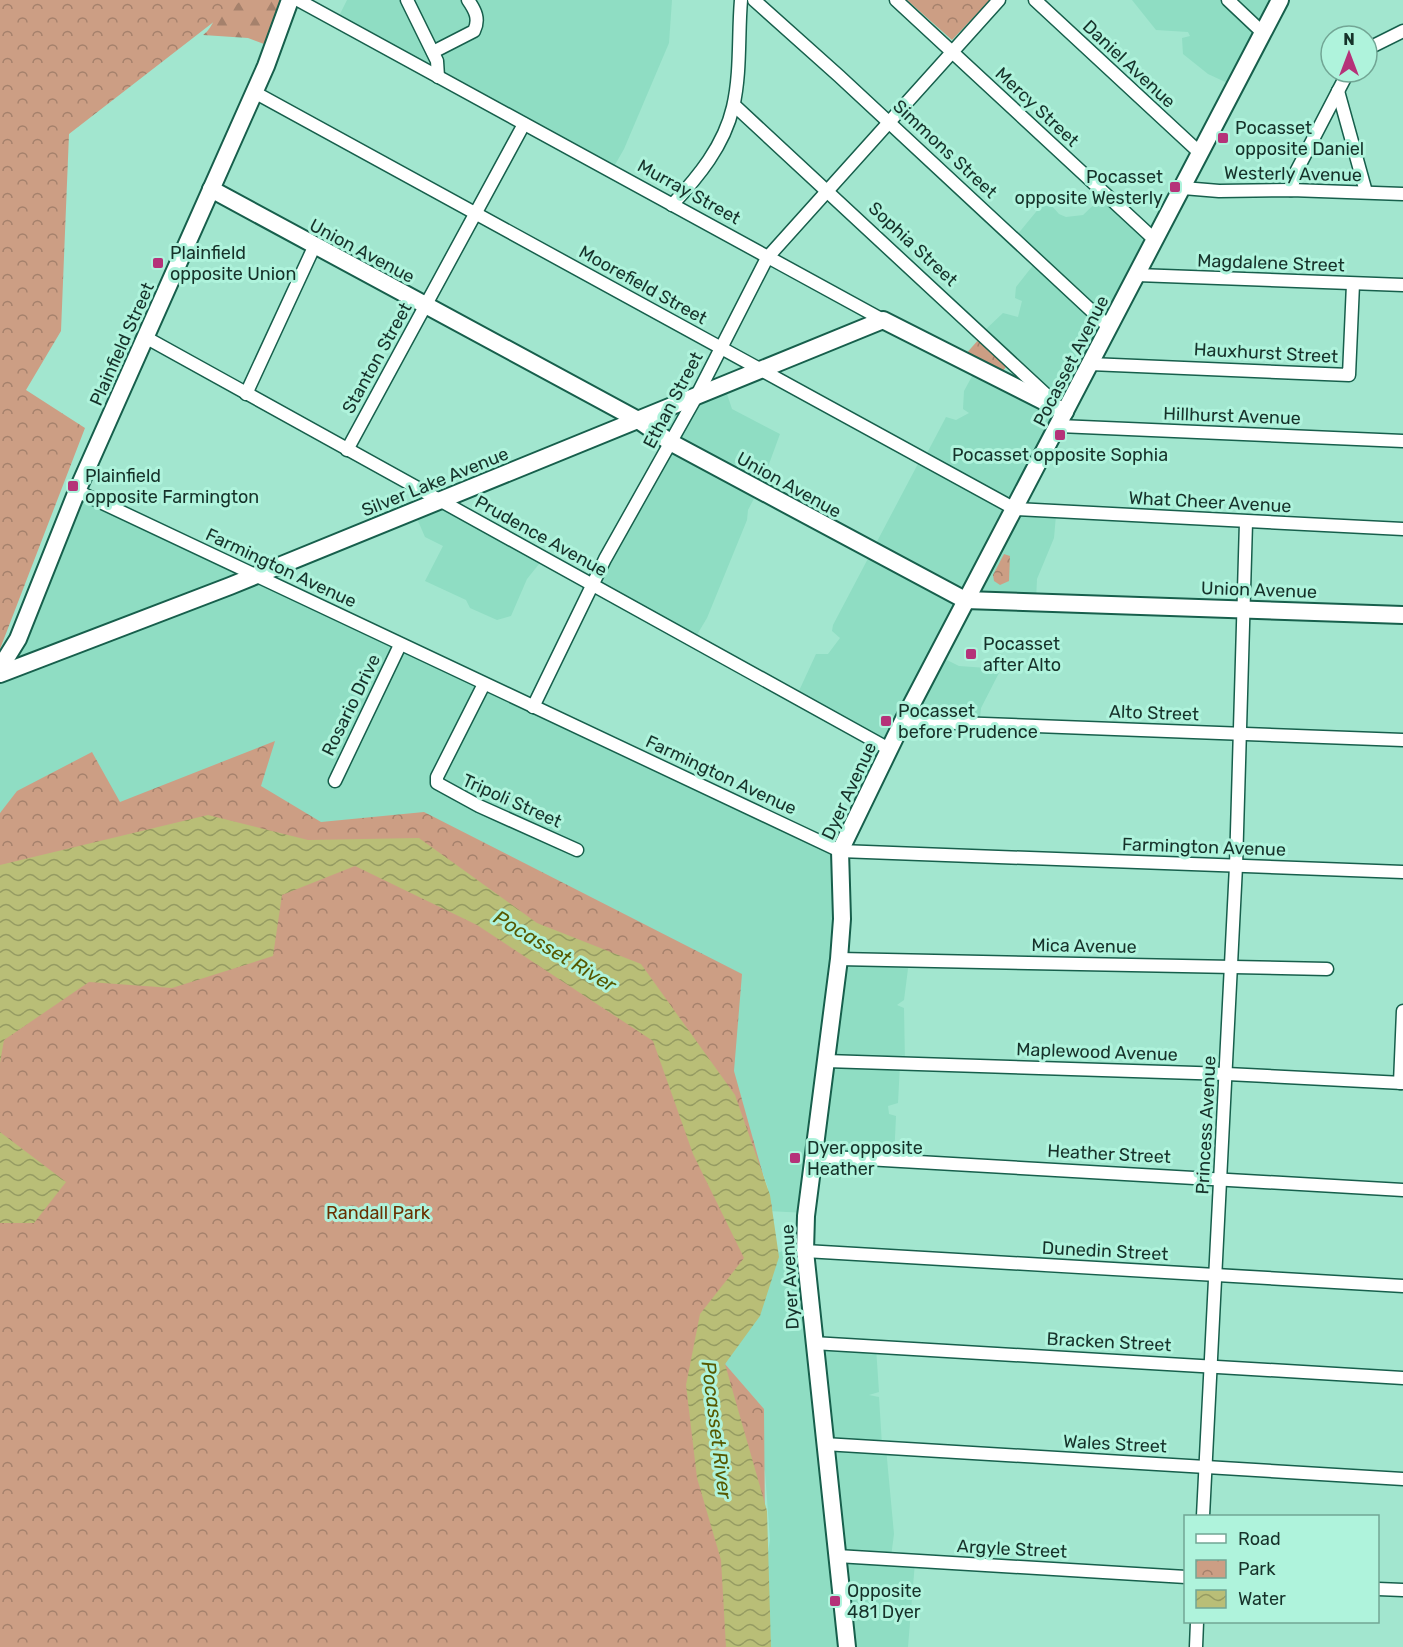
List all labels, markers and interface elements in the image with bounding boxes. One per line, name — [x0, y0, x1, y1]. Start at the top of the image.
street label: Daniel Avenue — [1078, 15, 1180, 113]
north arrow — [1319, 24, 1379, 84]
text: N — [1343, 30, 1355, 49]
street label: Mercy Street — [991, 63, 1083, 151]
street label: Simmons Street — [888, 95, 1002, 203]
place label: Pocasset opposite Daniel — [1235, 117, 1364, 160]
marker: Pocasset opposite Daniel — [1216, 131, 1230, 145]
street label: Murray Street — [634, 155, 744, 229]
street label: Westerly Avenue — [1224, 162, 1362, 186]
place label: Pocasset opposite Westerly — [1015, 166, 1163, 209]
marker: Pocasset opposite Westerly — [1168, 180, 1182, 194]
street label: Sophia Street — [864, 197, 962, 291]
street label: Union Avenue — [306, 214, 418, 288]
street label: Moorefield Street — [575, 241, 711, 329]
place label: Plainfield opposite Union — [170, 242, 296, 285]
street label: Magdalene Street — [1197, 249, 1345, 277]
marker: Plainfield opposite Union — [151, 256, 165, 270]
street label: Plainfield Street — [85, 279, 159, 409]
street label: Pocasset Avenue — [1029, 292, 1113, 430]
street label: Stanton Street — [337, 299, 417, 417]
street label: Hauxhurst Street — [1193, 338, 1339, 368]
street label: Ethan Street — [638, 348, 708, 452]
street label: Hillhurst Avenue — [1163, 403, 1301, 429]
marker: Pocasset opposite Sophia — [1053, 428, 1067, 442]
street label: Silver Lake Avenue — [358, 442, 512, 522]
place label: Pocasset opposite Sophia — [952, 444, 1168, 466]
street label: Union Avenue — [733, 447, 845, 523]
place label: Plainfield opposite Farmington — [85, 465, 259, 508]
marker: Plainfield opposite Farmington — [66, 479, 80, 493]
street label: What Cheer Avenue — [1128, 487, 1292, 517]
street label: Prudence Avenue — [471, 491, 611, 581]
street label: Farmington Avenue — [202, 523, 360, 613]
street label: Union Avenue — [1201, 577, 1317, 603]
place label: Pocasset after Alto — [983, 633, 1061, 676]
marker: Pocasset after Alto — [964, 647, 978, 661]
street label: Rosario Drive — [317, 651, 385, 759]
place label: Pocasset before Prudence — [898, 700, 1038, 743]
street label: Alto Street — [1109, 700, 1199, 726]
marker: Pocasset before Prudence — [879, 714, 893, 728]
street label: Farmington Avenue — [642, 730, 800, 820]
street label: Dyer Avenue — [817, 739, 881, 843]
street label: Tripoli Street — [459, 769, 565, 833]
street label: Farmington Avenue — [1122, 833, 1286, 861]
water label: Pocasset River — [489, 905, 622, 998]
street label: Mica Avenue — [1031, 934, 1137, 958]
street label: Maplewood Avenue — [1016, 1038, 1178, 1066]
street label: Princess Avenue — [1191, 1055, 1221, 1195]
place label: Dyer opposite Heather — [807, 1137, 923, 1180]
street label: Heather Street — [1047, 1140, 1171, 1168]
marker: Dyer opposite Heather — [788, 1151, 802, 1165]
park label: Randall Park — [326, 1202, 431, 1224]
street label: Dyer Avenue — [776, 1224, 804, 1330]
street label: Dunedin Street — [1041, 1237, 1169, 1265]
street label: Bracken Street — [1046, 1328, 1172, 1356]
water label: Pocasset River — [697, 1360, 738, 1502]
street label: Wales Street — [1062, 1430, 1168, 1458]
legend — [1184, 1515, 1379, 1623]
text: Road — [1238, 1528, 1281, 1550]
street label: Argyle Street — [956, 1535, 1068, 1563]
text: Park — [1238, 1558, 1276, 1580]
place label: Opposite 481 Dyer — [847, 1580, 922, 1623]
text: Water — [1238, 1588, 1286, 1610]
marker: Opposite 481 Dyer — [828, 1594, 842, 1608]

